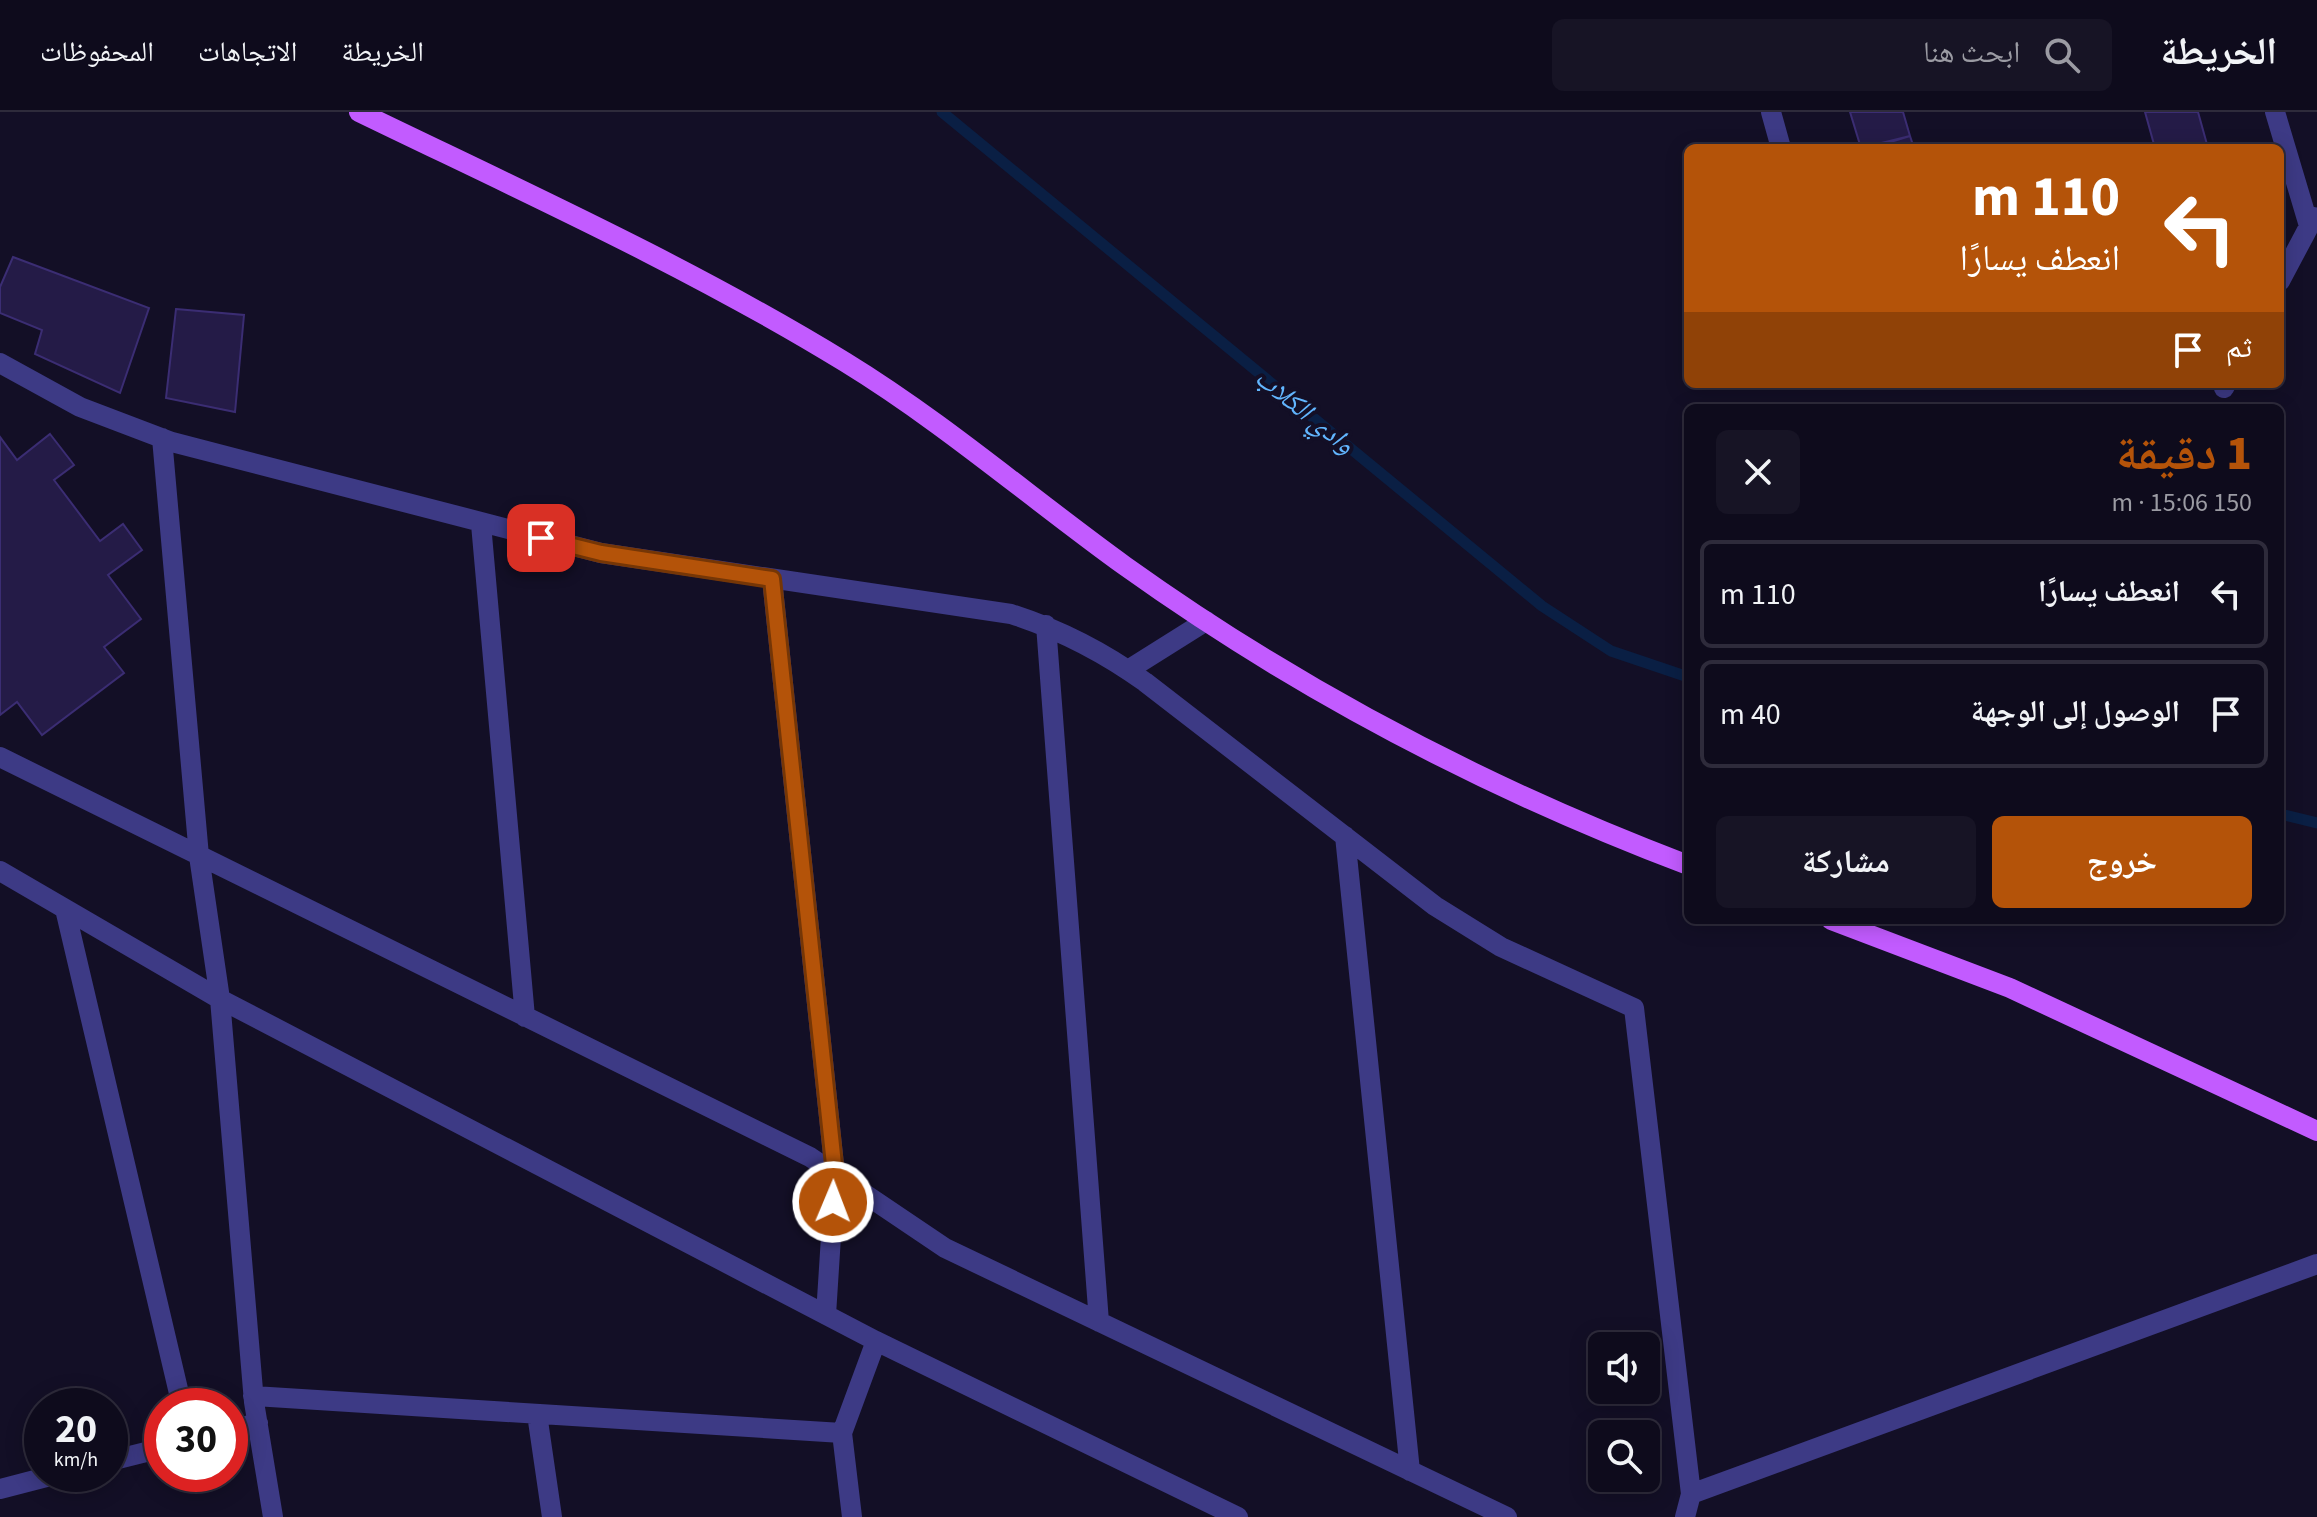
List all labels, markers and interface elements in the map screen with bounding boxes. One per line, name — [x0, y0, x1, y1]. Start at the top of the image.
search box — [1552, 19, 2112, 91]
text: الخريطة — [2160, 25, 2277, 79]
text: ابحث هنا — [1923, 31, 2020, 74]
text: المحفوظات — [40, 32, 154, 72]
text: الاتجاهات — [198, 32, 297, 72]
text: الخريطة — [341, 32, 424, 72]
icon: search — [2040, 33, 2084, 77]
text: 110 m — [1972, 158, 2120, 237]
icon: left — [2148, 176, 2252, 280]
text: انعطف يسارًا — [1960, 233, 2120, 284]
text: ثم — [2226, 326, 2252, 369]
icon: arrive — [2166, 328, 2210, 372]
water label: وادي الكلاب — [1245, 358, 1364, 465]
text: 1 دقيقة — [2116, 420, 2252, 488]
button: close — [1716, 430, 1800, 514]
text: 150 m · 15:06 — [2111, 484, 2252, 521]
pin — [507, 504, 575, 572]
icon: arrive — [519, 516, 563, 560]
text: انعطف يسارًا — [2038, 570, 2180, 613]
icon: left — [2204, 572, 2248, 616]
text: 110 m — [1720, 573, 1796, 616]
text: الوصول إلى الوجهة — [1971, 690, 2180, 733]
icon: arrive — [2204, 692, 2248, 736]
text: 40 m — [1720, 693, 1781, 736]
button: مشاركة — [1716, 816, 1976, 908]
button: خروج — [1992, 816, 2252, 908]
position arrow — [791, 1160, 875, 1244]
map controls — [1588, 1332, 1660, 1492]
button: sound — [1588, 1332, 1660, 1404]
speed limit sign: 30 — [144, 1388, 248, 1492]
text: 20 — [55, 1401, 97, 1458]
button: search — [1588, 1420, 1660, 1492]
text: km/h — [54, 1446, 98, 1474]

